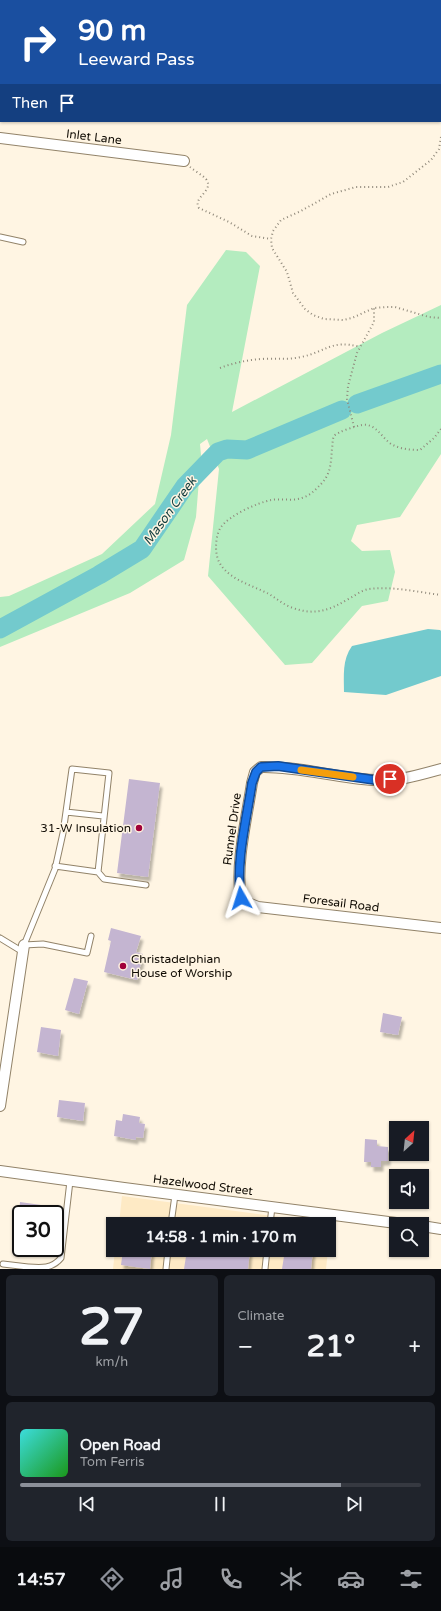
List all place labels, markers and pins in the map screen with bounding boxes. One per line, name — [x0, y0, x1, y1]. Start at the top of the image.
pin — [373, 762, 407, 796]
place label: 31-W Insulation — [40, 821, 131, 835]
marker: 31-W Insulation — [134, 823, 144, 833]
place label: Christadelphian House of Worship — [131, 952, 232, 980]
marker: Christadelphian House of Worship — [118, 961, 128, 971]

